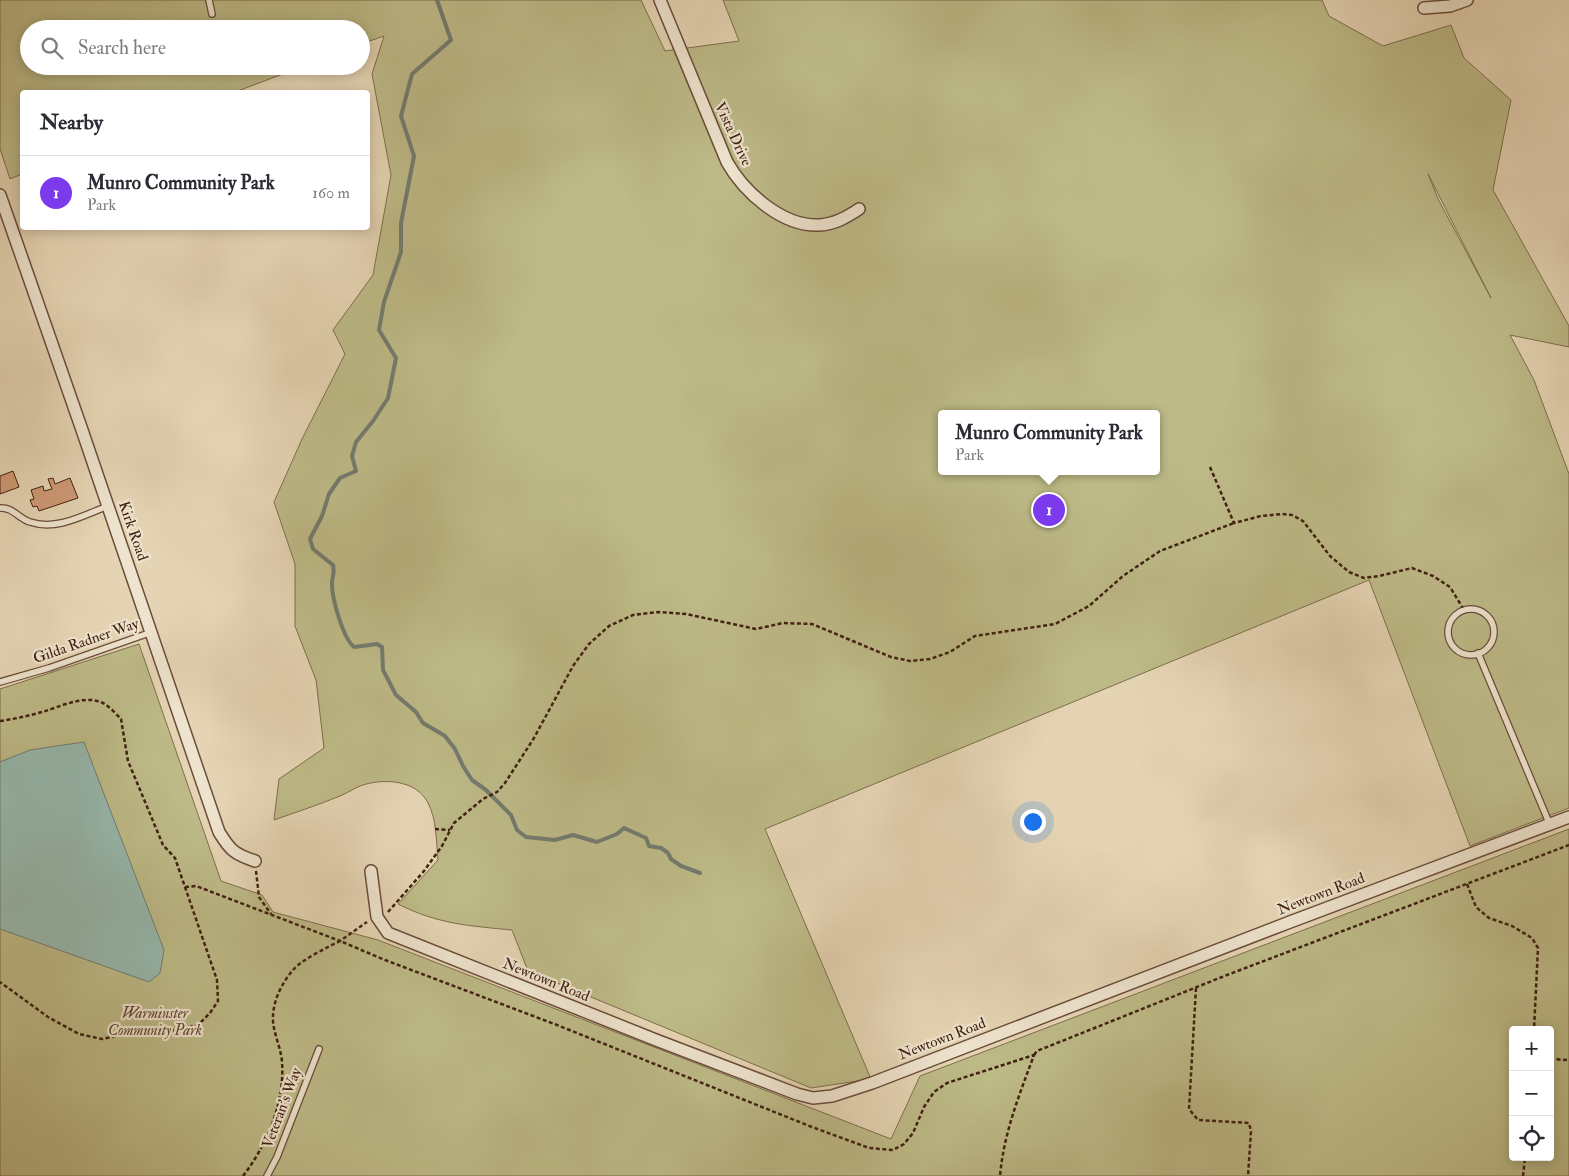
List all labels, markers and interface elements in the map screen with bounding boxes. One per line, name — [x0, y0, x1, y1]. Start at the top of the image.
search box — [20, 20, 370, 75]
icon: search — [38, 34, 66, 62]
text: Search here — [78, 36, 166, 60]
street label: Vista Drive — [710, 99, 756, 169]
text: Nearby — [40, 109, 103, 136]
text: Munro Community Park — [87, 171, 275, 195]
text: 1 — [53, 183, 59, 203]
text: 160 m — [312, 183, 350, 203]
text: Park — [87, 195, 116, 215]
popup — [938, 410, 1160, 475]
text: Munro Community Park — [955, 421, 1143, 445]
text: Park — [955, 445, 984, 465]
pin: 1 — [1033, 491, 1065, 529]
street label: Kirk Road — [114, 499, 152, 564]
street label: Gilda Radner Way — [31, 614, 142, 668]
your location — [1020, 809, 1046, 835]
street label: Newtown Road — [1275, 868, 1368, 919]
street label: Newtown Road — [500, 954, 593, 1006]
park label: Warminster Community Park — [108, 1004, 202, 1040]
street label: Newtown Road — [896, 1013, 989, 1064]
map controls — [1509, 1026, 1554, 1161]
button: + — [1509, 1026, 1554, 1071]
street label: Veteran's Way — [258, 1065, 306, 1151]
button: − — [1509, 1071, 1554, 1116]
button: locate — [1509, 1116, 1554, 1161]

